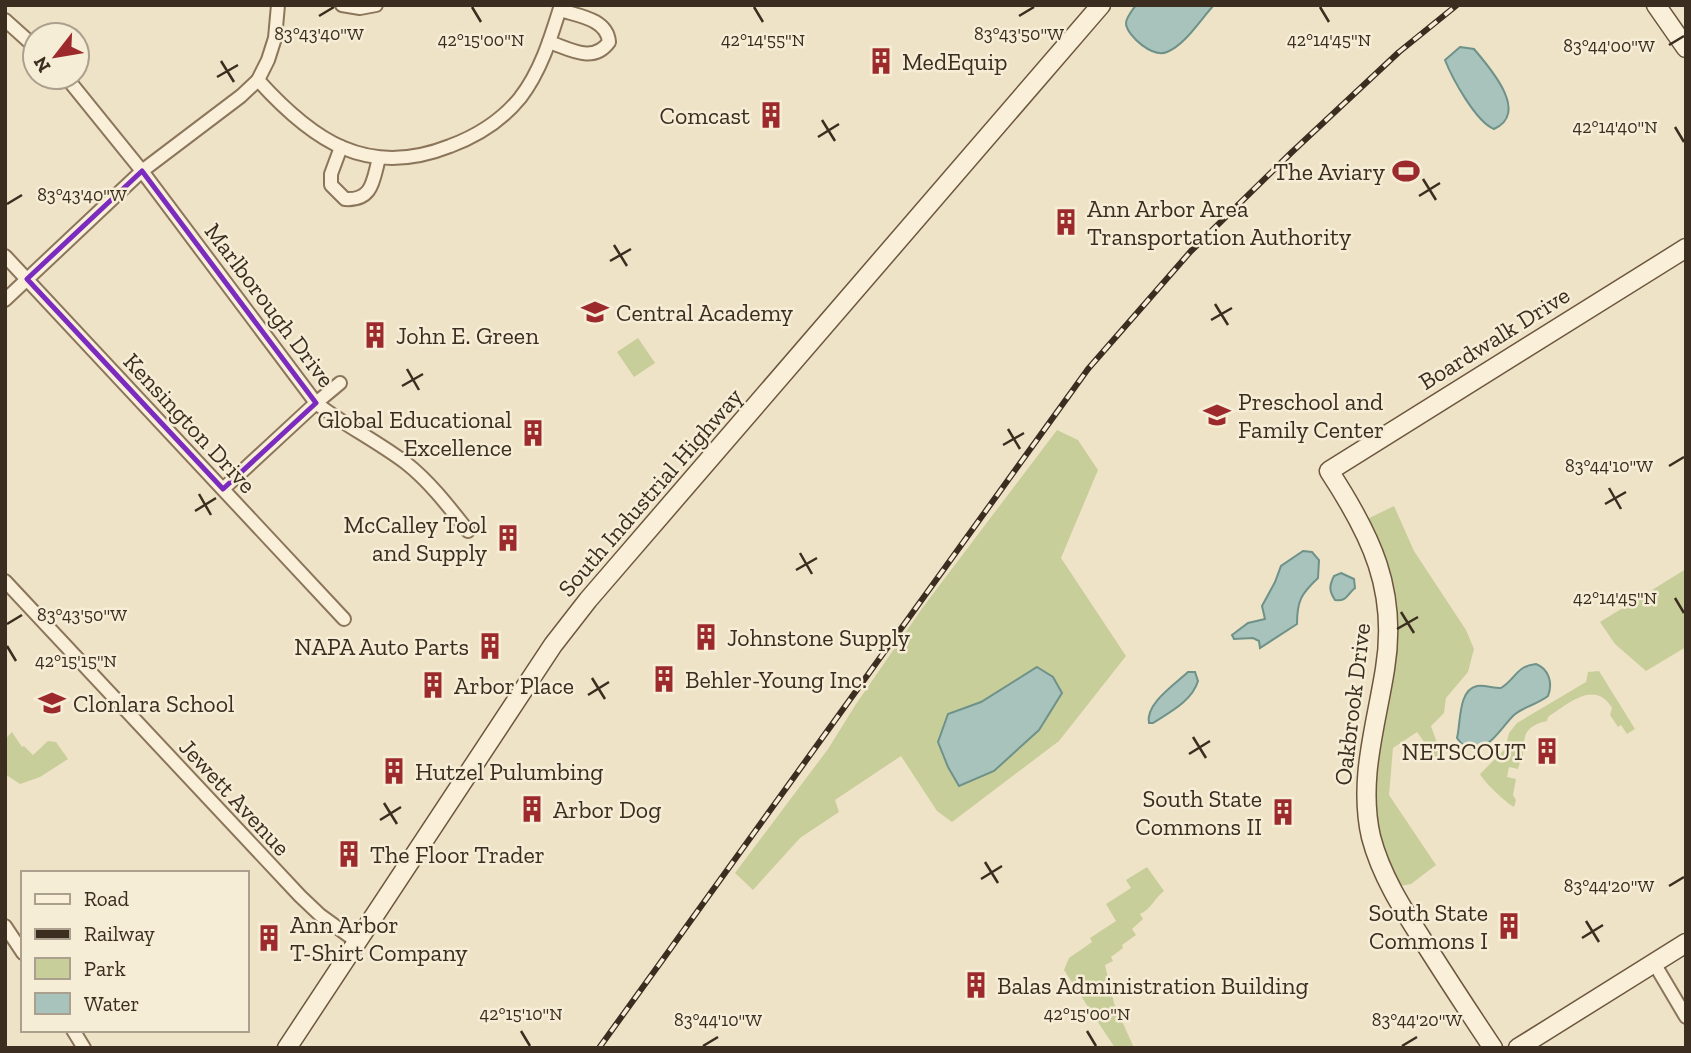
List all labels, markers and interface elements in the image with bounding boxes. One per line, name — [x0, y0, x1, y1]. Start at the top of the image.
north arrow — [21, 21, 91, 91]
text: 83°43'40"W — [274, 23, 364, 45]
text: 83°43'50"W — [974, 23, 1064, 45]
text: 42°15'00"N — [438, 29, 524, 51]
text: 42°14'55"N — [721, 29, 805, 51]
text: 42°14'45"N — [1287, 29, 1371, 51]
text: 83°44'00"W — [1563, 35, 1655, 57]
building icon: MedEquip — [866, 46, 896, 76]
place label: MedEquip — [902, 47, 1007, 76]
text: N — [28, 52, 55, 77]
building icon: Comcast — [756, 100, 786, 130]
place label: Comcast — [659, 101, 750, 130]
text: 42°14'40"N — [1572, 116, 1658, 138]
sports icon: The Aviary — [1391, 156, 1421, 186]
place label: The Aviary — [1273, 157, 1386, 186]
text: 83°43'40"W — [37, 184, 127, 206]
place label: Ann Arbor Area Transportation Authority — [1087, 194, 1352, 251]
building icon: Ann Arbor Area Transportation Authority — [1051, 207, 1081, 237]
street label: Marlborough Drive — [199, 217, 341, 393]
street label: Boardwalk Drive — [1413, 280, 1575, 396]
school or university icon: Central Academy — [580, 297, 610, 327]
place label: Central Academy — [616, 298, 794, 327]
building icon: John E. Green — [360, 320, 390, 350]
place label: John E. Green — [396, 321, 539, 350]
street label: Kensington Drive — [118, 347, 262, 499]
street label: South Industrial Highway — [552, 381, 749, 602]
place label: Preschool and Family Center — [1238, 387, 1384, 444]
school or university icon: Preschool and Family Center — [1202, 400, 1232, 430]
place label: Global Educational Excellence — [317, 405, 512, 462]
building icon: Global Educational Excellence — [518, 418, 548, 448]
text: 83°44'10"W — [1565, 455, 1653, 477]
place label: McCalley Tool and Supply — [344, 510, 488, 567]
building icon: McCalley Tool and Supply — [493, 523, 523, 553]
text: 42°14'45"N — [1573, 587, 1657, 609]
text: 83°43'50"W — [37, 604, 127, 626]
street label: Oakbrook Drive — [1328, 621, 1376, 787]
building icon: Johnstone Supply — [691, 622, 721, 652]
place label: Johnstone Supply — [727, 623, 911, 652]
building icon: NAPA Auto Parts — [475, 631, 505, 661]
place label: NAPA Auto Parts — [294, 632, 469, 661]
text: 42°15'15"N — [35, 650, 117, 672]
building icon: Behler-Young Inc. — [649, 664, 679, 694]
place label: Behler-Young Inc. — [685, 665, 867, 694]
building icon: Arbor Place — [418, 670, 448, 700]
place label: Arbor Place — [454, 671, 574, 700]
school or university icon: Clonlara School — [37, 688, 67, 718]
place label: Clonlara School — [73, 689, 234, 718]
street label: Jewett Avenue — [173, 732, 297, 862]
building icon: NETSCOUT — [1532, 736, 1562, 766]
place label: NETSCOUT — [1402, 737, 1526, 766]
building icon: Hutzel Pulumbing — [379, 756, 409, 786]
place label: Hutzel Pulumbing — [415, 757, 604, 786]
place label: South State Commons II — [1135, 784, 1262, 841]
building icon: Arbor Dog — [517, 794, 547, 824]
place label: Arbor Dog — [553, 795, 661, 824]
building icon: South State Commons II — [1268, 797, 1298, 827]
building icon: The Floor Trader — [334, 839, 364, 869]
place label: The Floor Trader — [370, 840, 545, 869]
legend — [21, 871, 248, 1032]
text: 83°44'20"W — [1564, 875, 1654, 897]
text: Road — [84, 886, 130, 911]
place label: South State Commons I — [1368, 898, 1488, 955]
place label: Ann Arbor T-Shirt Company — [290, 910, 468, 967]
building icon: South State Commons I — [1494, 911, 1524, 941]
text: Railway — [84, 921, 155, 946]
building icon: Ann Arbor T-Shirt Company — [254, 923, 284, 953]
text: Park — [84, 956, 126, 981]
building icon: Balas Administration Building — [961, 970, 991, 1000]
place label: Balas Administration Building — [997, 971, 1309, 1000]
text: Water — [84, 991, 139, 1016]
text: 42°15'10"N — [480, 1003, 562, 1025]
text: 42°15'00"N — [1044, 1003, 1130, 1025]
text: 83°44'10"W — [674, 1009, 762, 1031]
text: 83°44'20"W — [1372, 1009, 1462, 1031]

